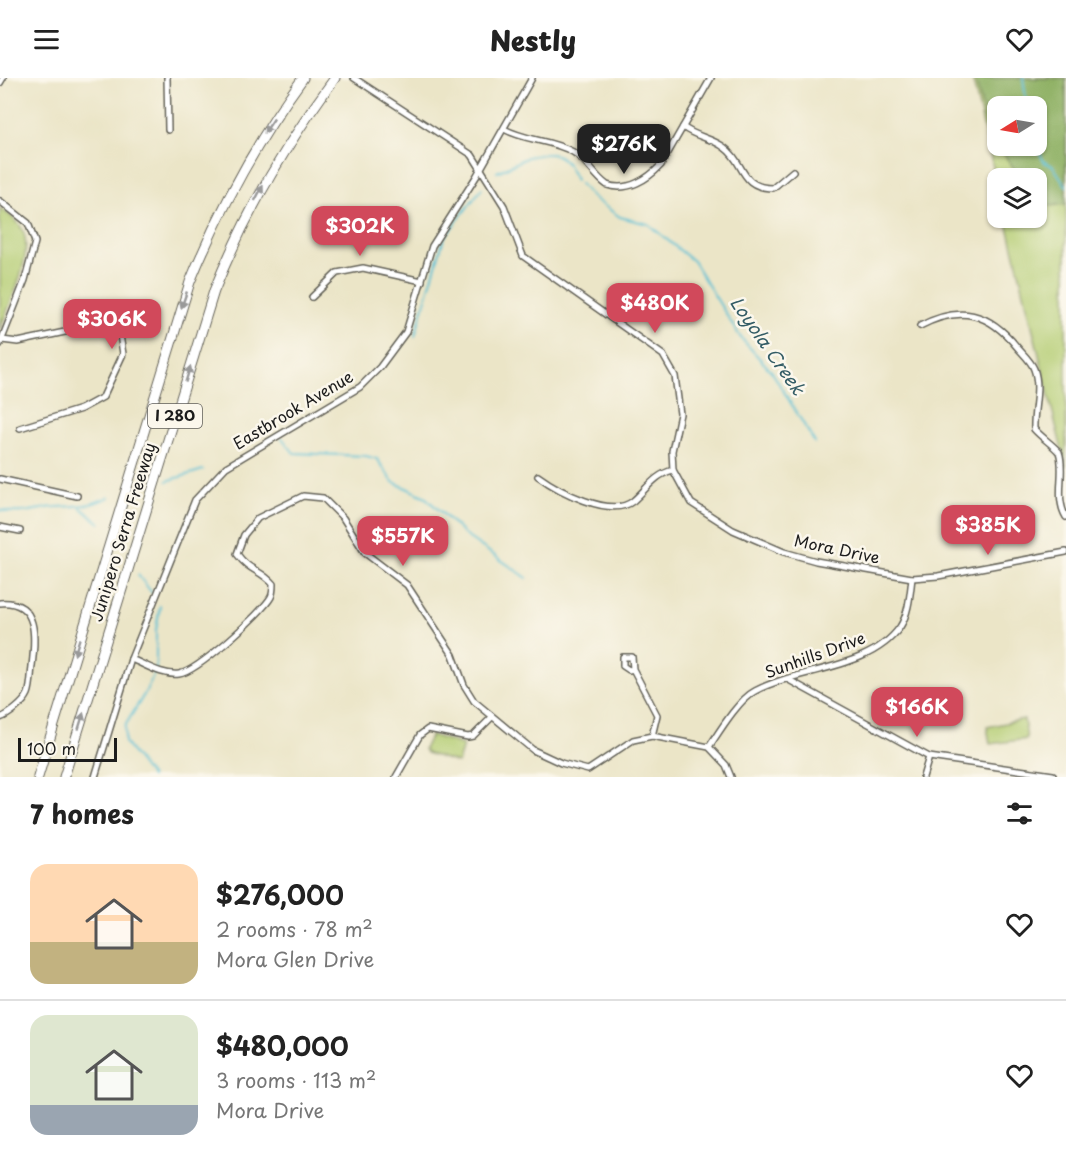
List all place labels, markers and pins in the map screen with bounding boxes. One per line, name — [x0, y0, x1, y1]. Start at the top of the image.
pin: $276K — [582, 124, 666, 175]
pin: $302K — [318, 206, 402, 257]
pin: $480K — [613, 283, 697, 334]
pin: $306K — [70, 299, 154, 350]
pin: $385K — [946, 505, 1030, 556]
pin: $557K — [361, 516, 445, 567]
pin: $166K — [875, 687, 959, 738]

